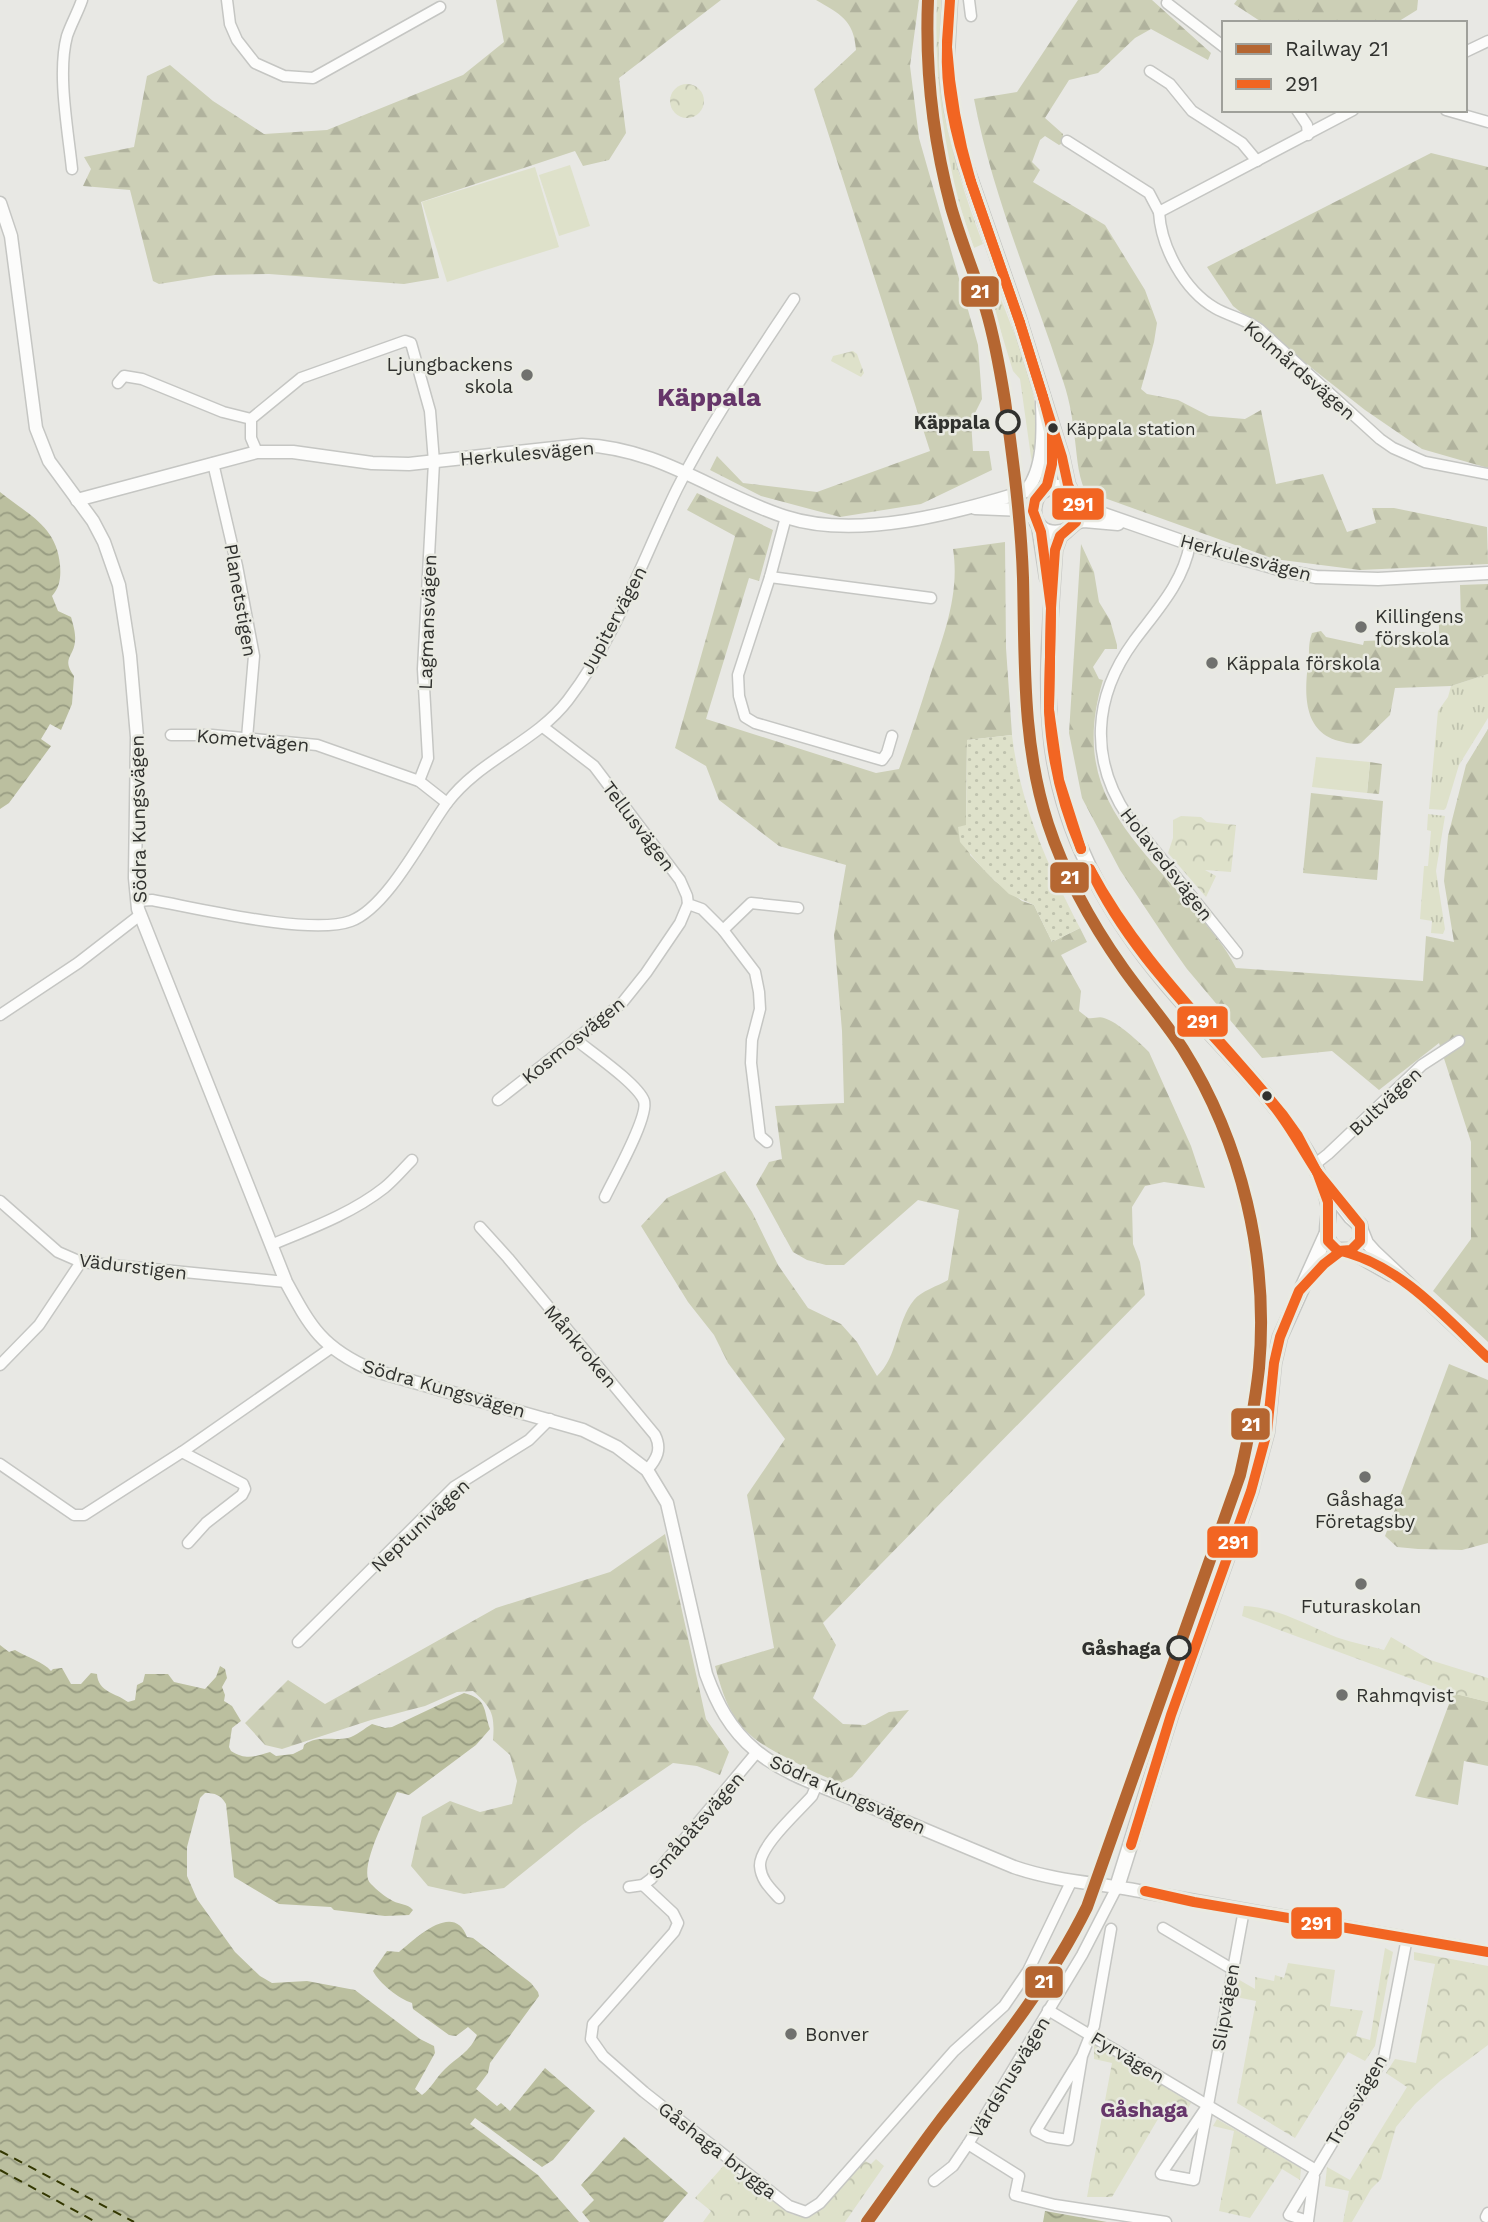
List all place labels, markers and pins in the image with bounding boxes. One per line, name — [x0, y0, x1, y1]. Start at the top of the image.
place label: Ljungbackens skola — [387, 353, 513, 398]
marker: Ljungbackens skola — [519, 367, 535, 383]
marker: Käppala — [996, 410, 1020, 434]
place label: Käppala — [914, 411, 990, 434]
place label: Käppala station — [1066, 419, 1195, 439]
marker: Käppala station — [1046, 421, 1060, 435]
place label: Killingens förskola — [1375, 605, 1464, 650]
marker: Killingens förskola — [1353, 619, 1369, 635]
place label: Käppala förskola — [1226, 652, 1380, 675]
marker: Käppala förskola — [1204, 655, 1220, 671]
unlabelled marker — [1260, 1089, 1274, 1103]
marker: Gåshaga Företagsby — [1357, 1469, 1373, 1485]
place label: Gåshaga Företagsby — [1315, 1488, 1415, 1533]
marker: Futuraskolan — [1353, 1576, 1369, 1592]
place label: Futuraskolan — [1301, 1595, 1421, 1618]
marker: Gåshaga — [1167, 1636, 1191, 1660]
place label: Gåshaga — [1082, 1637, 1161, 1660]
place label: Rahmqvist — [1356, 1684, 1454, 1707]
marker: Rahmqvist — [1334, 1687, 1350, 1703]
place label: Bonver — [805, 2023, 869, 2046]
marker: Bonver — [783, 2026, 799, 2042]

